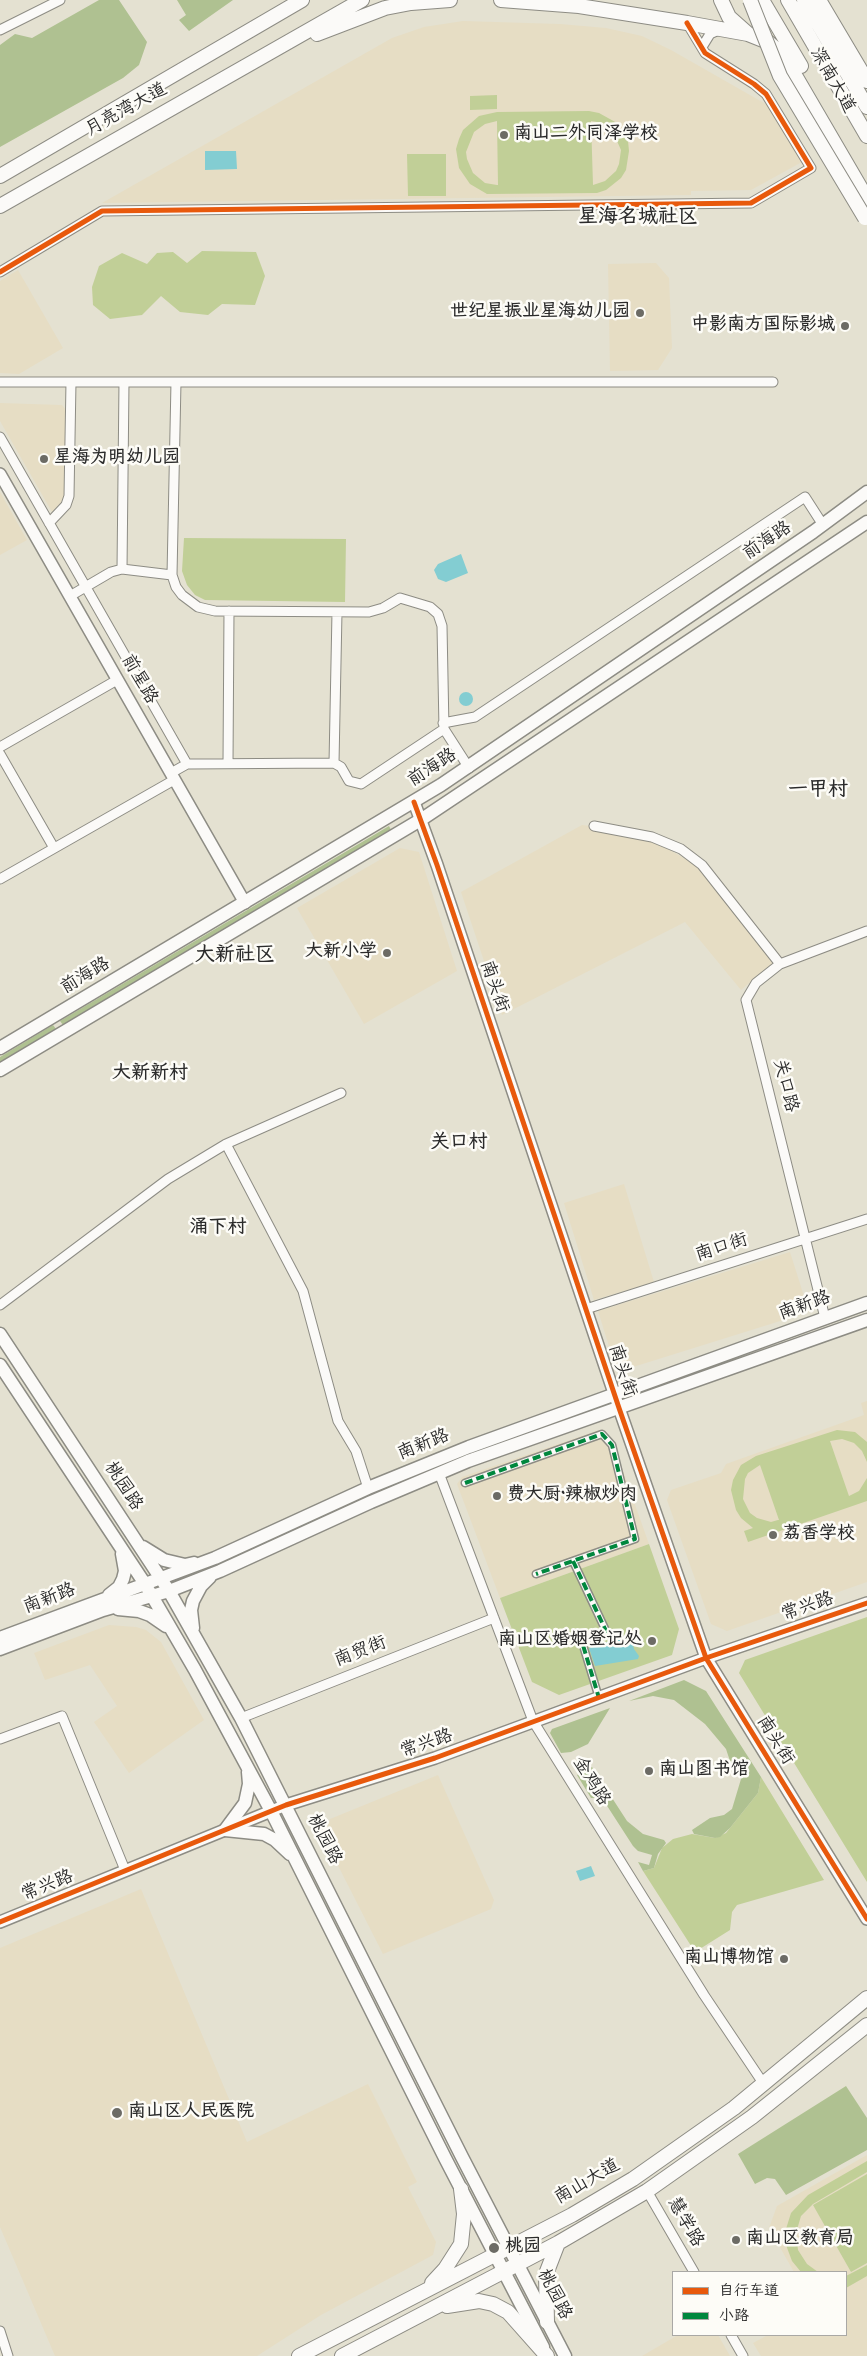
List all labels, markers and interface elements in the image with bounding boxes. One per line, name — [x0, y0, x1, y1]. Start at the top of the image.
street label: 深南大道 — [804, 44, 858, 118]
street label: 月亮湾大道 — [82, 80, 172, 142]
place label: 南山二外同泽学校 — [514, 124, 658, 146]
marker: 南山二外同泽学校 — [498, 129, 510, 141]
district label: 星海名城社区 — [578, 207, 698, 231]
place label: 世纪星振业星海幼儿园 — [450, 302, 630, 324]
marker: 世纪星振业星海幼儿园 — [634, 307, 646, 319]
place label: 中影南方国际影城 — [691, 315, 835, 337]
marker: 中影南方国际影城 — [839, 320, 851, 332]
place label: 星海为明幼儿园 — [54, 448, 180, 470]
marker: 星海为明幼儿园 — [38, 453, 50, 465]
street label: 前海路 — [740, 518, 796, 566]
street label: 前星路 — [115, 651, 161, 709]
street label: 前海路 — [404, 745, 462, 793]
district label: 一甲村 — [788, 780, 848, 804]
place label: 大新小学 — [305, 942, 377, 964]
district label: 大新社区 — [195, 945, 275, 969]
marker: 大新小学 — [381, 947, 393, 959]
street label: 前海路 — [57, 954, 115, 1000]
street label: 南头街 — [474, 958, 512, 1016]
street label: 关口路 — [767, 1057, 801, 1115]
district label: 大新新村 — [112, 1064, 188, 1086]
district label: 关口村 — [431, 1133, 487, 1155]
district label: 涌下村 — [190, 1218, 246, 1240]
street label: 南口街 — [693, 1230, 751, 1268]
street label: 南新路 — [776, 1288, 834, 1326]
street label: 南头街 — [602, 1342, 640, 1400]
street label: 南新路 — [395, 1426, 453, 1466]
street label: 桃园路 — [98, 1458, 146, 1516]
place label: 费大厨·辣椒炒肉 — [507, 1485, 637, 1507]
marker: 费大厨·辣椒炒肉 — [491, 1490, 503, 1502]
place label: 荔香学校 — [783, 1524, 855, 1546]
marker: 荔香学校 — [767, 1529, 779, 1541]
street label: 南新路 — [21, 1580, 79, 1620]
street label: 常兴路 — [779, 1589, 837, 1627]
place label: 南山区婚姻登记处 — [498, 1630, 642, 1652]
street label: 南贸街 — [332, 1633, 390, 1673]
marker: 南山区婚姻登记处 — [646, 1635, 658, 1647]
street label: 南头街 — [751, 1712, 797, 1770]
street label: 常兴路 — [398, 1726, 456, 1764]
street label: 金鸡路 — [567, 1753, 613, 1811]
place label: 南山图书馆 — [659, 1760, 749, 1782]
marker: 南山图书馆 — [643, 1765, 655, 1777]
street label: 桃园路 — [301, 1811, 345, 1869]
street label: 常兴路 — [19, 1867, 77, 1907]
place label: 南山博物馆 — [684, 1948, 774, 1970]
marker: 南山博物馆 — [778, 1953, 790, 1965]
place label: 南山区人民医院 — [128, 2102, 254, 2124]
marker: 南山区人民医院 — [110, 2106, 124, 2120]
street label: 南山大道 — [551, 2156, 625, 2210]
street label: 慧学路 — [661, 2194, 707, 2252]
place label: 南山区教育局 — [746, 2229, 854, 2251]
marker: 南山区教育局 — [730, 2234, 742, 2246]
place label: 桃园 — [505, 2237, 541, 2259]
marker: 桃园 — [487, 2241, 501, 2255]
street label: 桃园路 — [531, 2266, 575, 2324]
legend — [672, 2271, 847, 2336]
text: 自行车道 — [719, 2279, 779, 2303]
text: 小路 — [719, 2304, 749, 2328]

